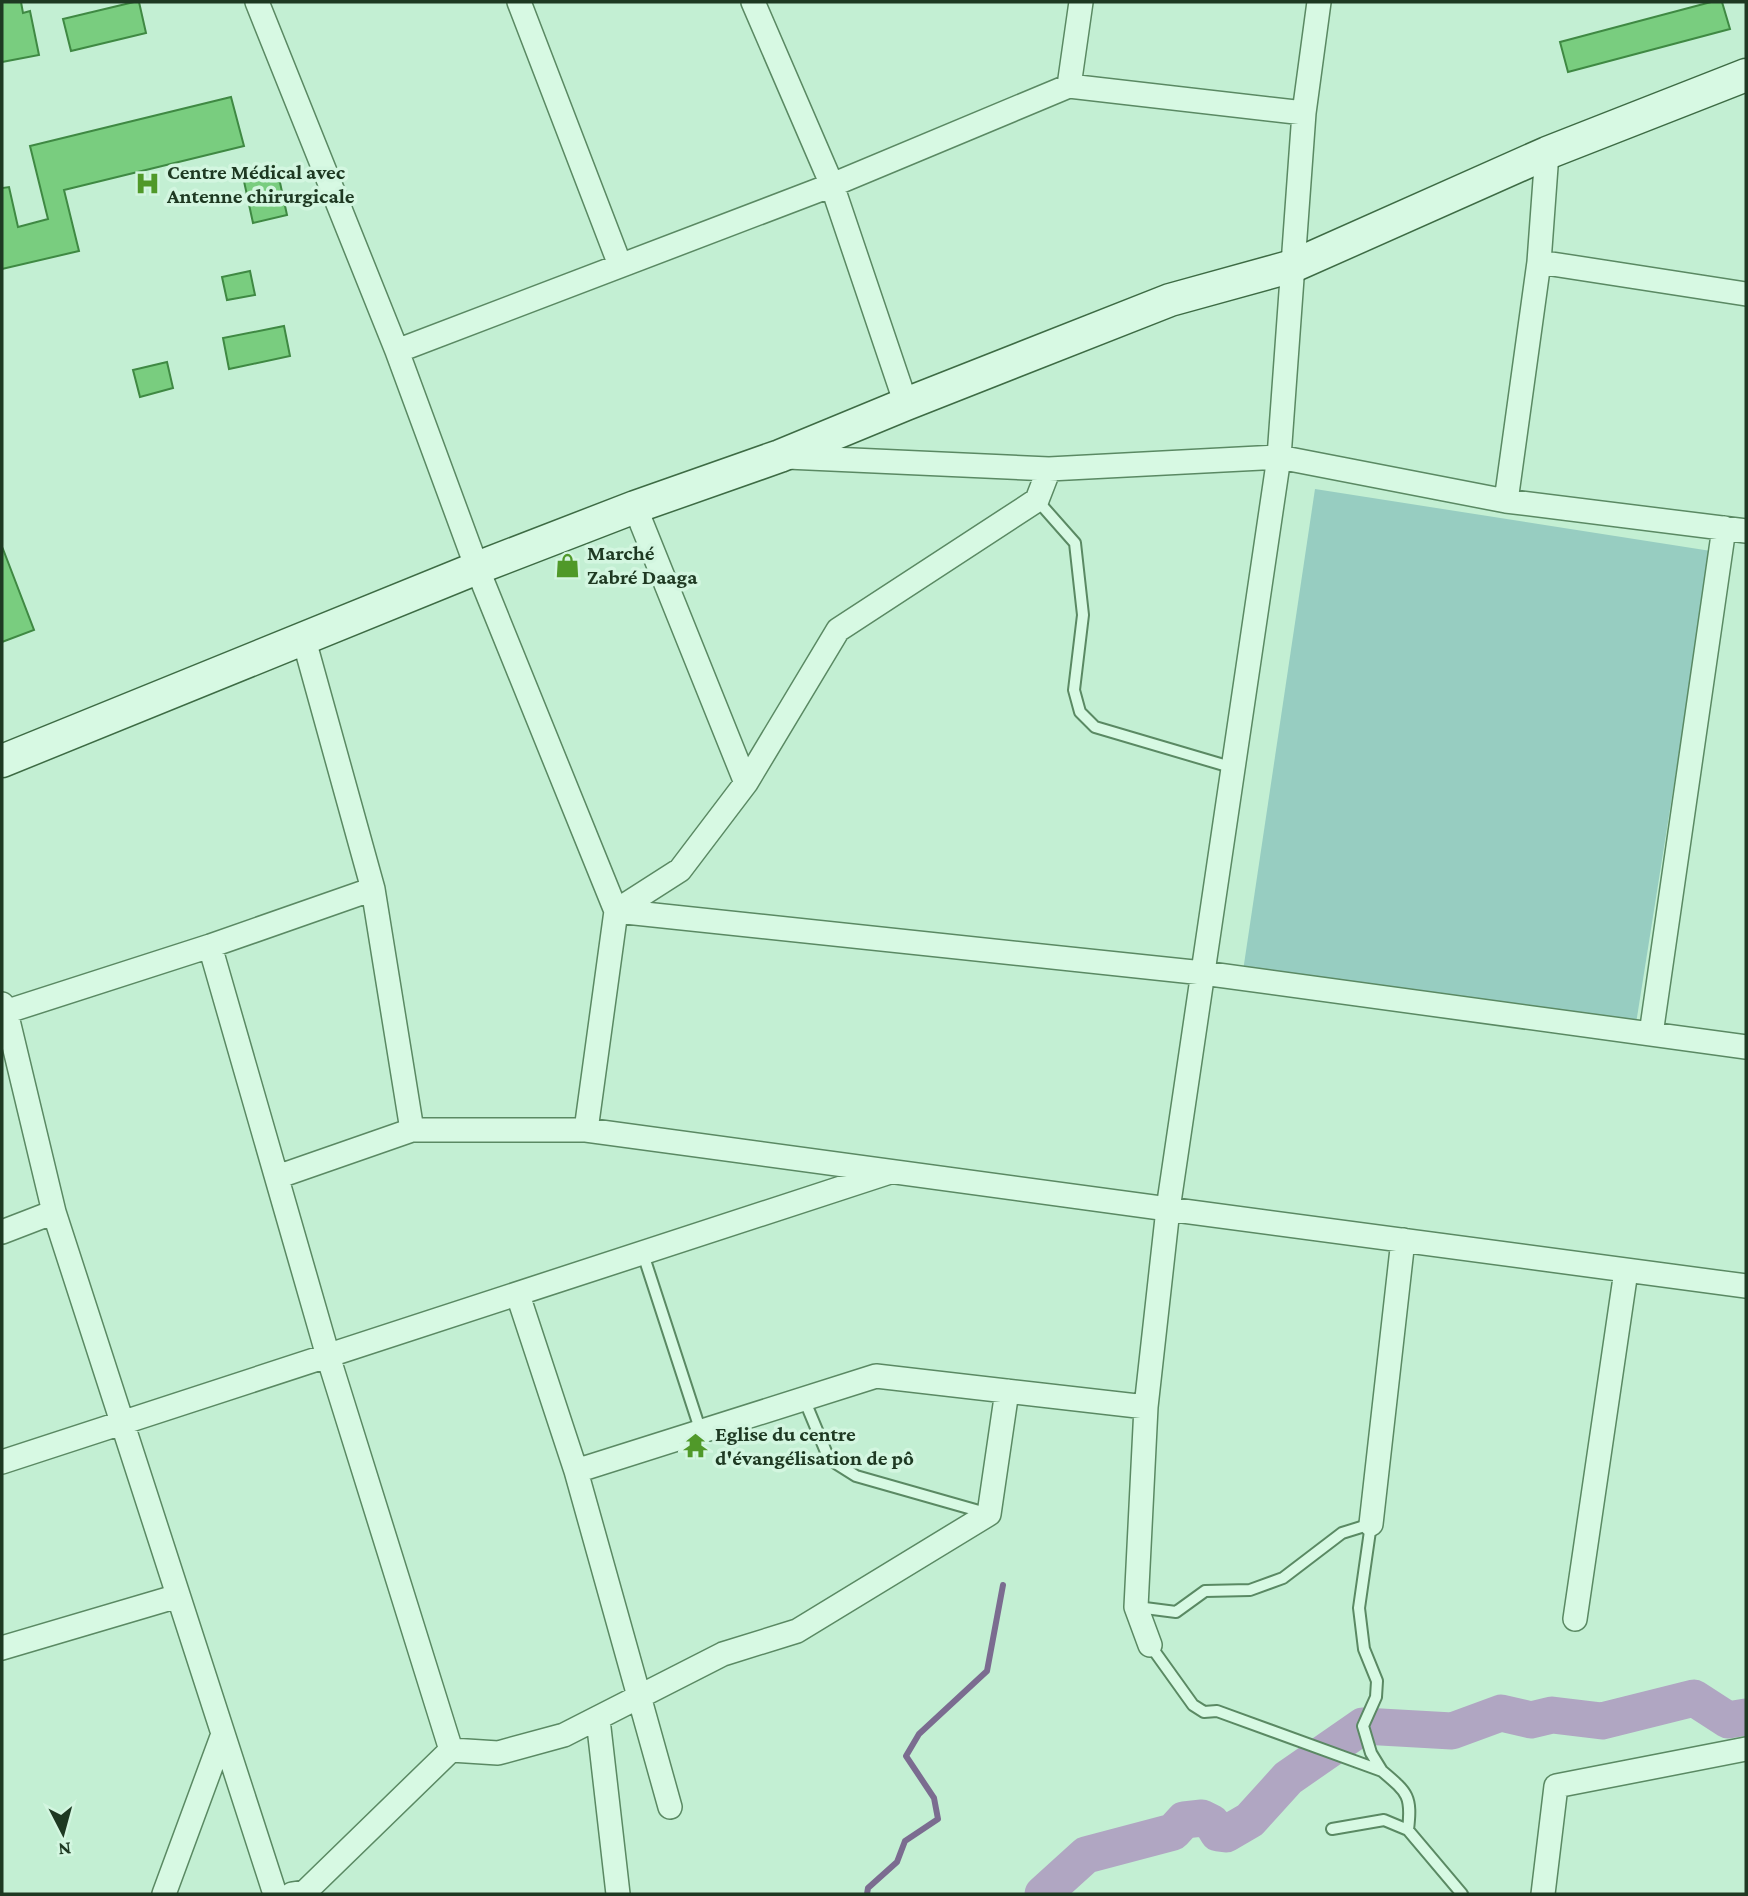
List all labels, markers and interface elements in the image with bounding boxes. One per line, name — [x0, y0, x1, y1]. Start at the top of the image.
place label: Centre Médical avec Antenne chirurgicale — [166, 160, 355, 208]
hospital icon: Centre Médical avec Antenne chirurgicale — [133, 170, 161, 198]
place label: Marché Zabré Daaga — [587, 541, 698, 589]
shop icon: Marché Zabré Daaga — [553, 551, 581, 579]
place label: Eglise du centre d'évangélisation de pô — [715, 1422, 914, 1470]
temple icon: Eglise du centre d'évangélisation de pô — [681, 1432, 709, 1460]
north arrow — [28, 1798, 98, 1868]
text: N — [57, 1838, 72, 1861]

